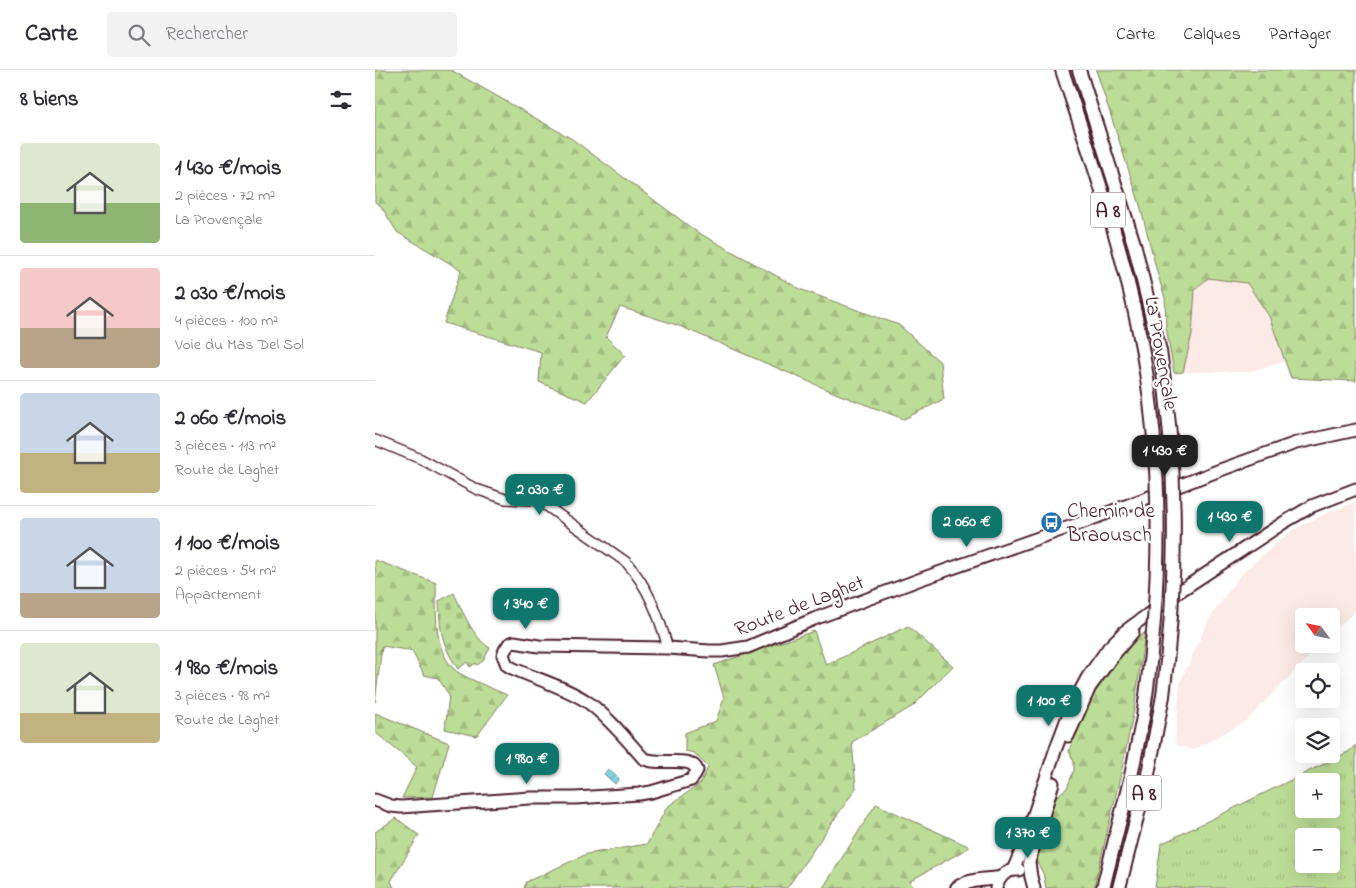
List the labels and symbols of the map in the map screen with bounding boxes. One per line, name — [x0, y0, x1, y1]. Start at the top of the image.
road number: A 8 — [1091, 192, 1125, 228]
street label: La Provençale — [1135, 294, 1185, 413]
pin: 1 430 € — [1119, 434, 1211, 477]
pin: 2 030 € — [494, 474, 586, 516]
place label: Chemin de Braousch — [1066, 497, 1155, 551]
pin: 1 430 € — [1184, 500, 1276, 543]
pin: 2 060 € — [921, 506, 1013, 548]
bus stop icon: Chemin de Braousch — [1039, 510, 1063, 534]
street label: Route de Laghet — [730, 568, 870, 647]
pin: 1 340 € — [480, 588, 572, 630]
north arrow — [1295, 608, 1340, 652]
pin: 1 100 € — [1003, 684, 1095, 727]
pin: 1 980 € — [481, 742, 573, 785]
road number: A 8 — [1127, 776, 1161, 810]
pin: 1 370 € — [982, 816, 1074, 859]

